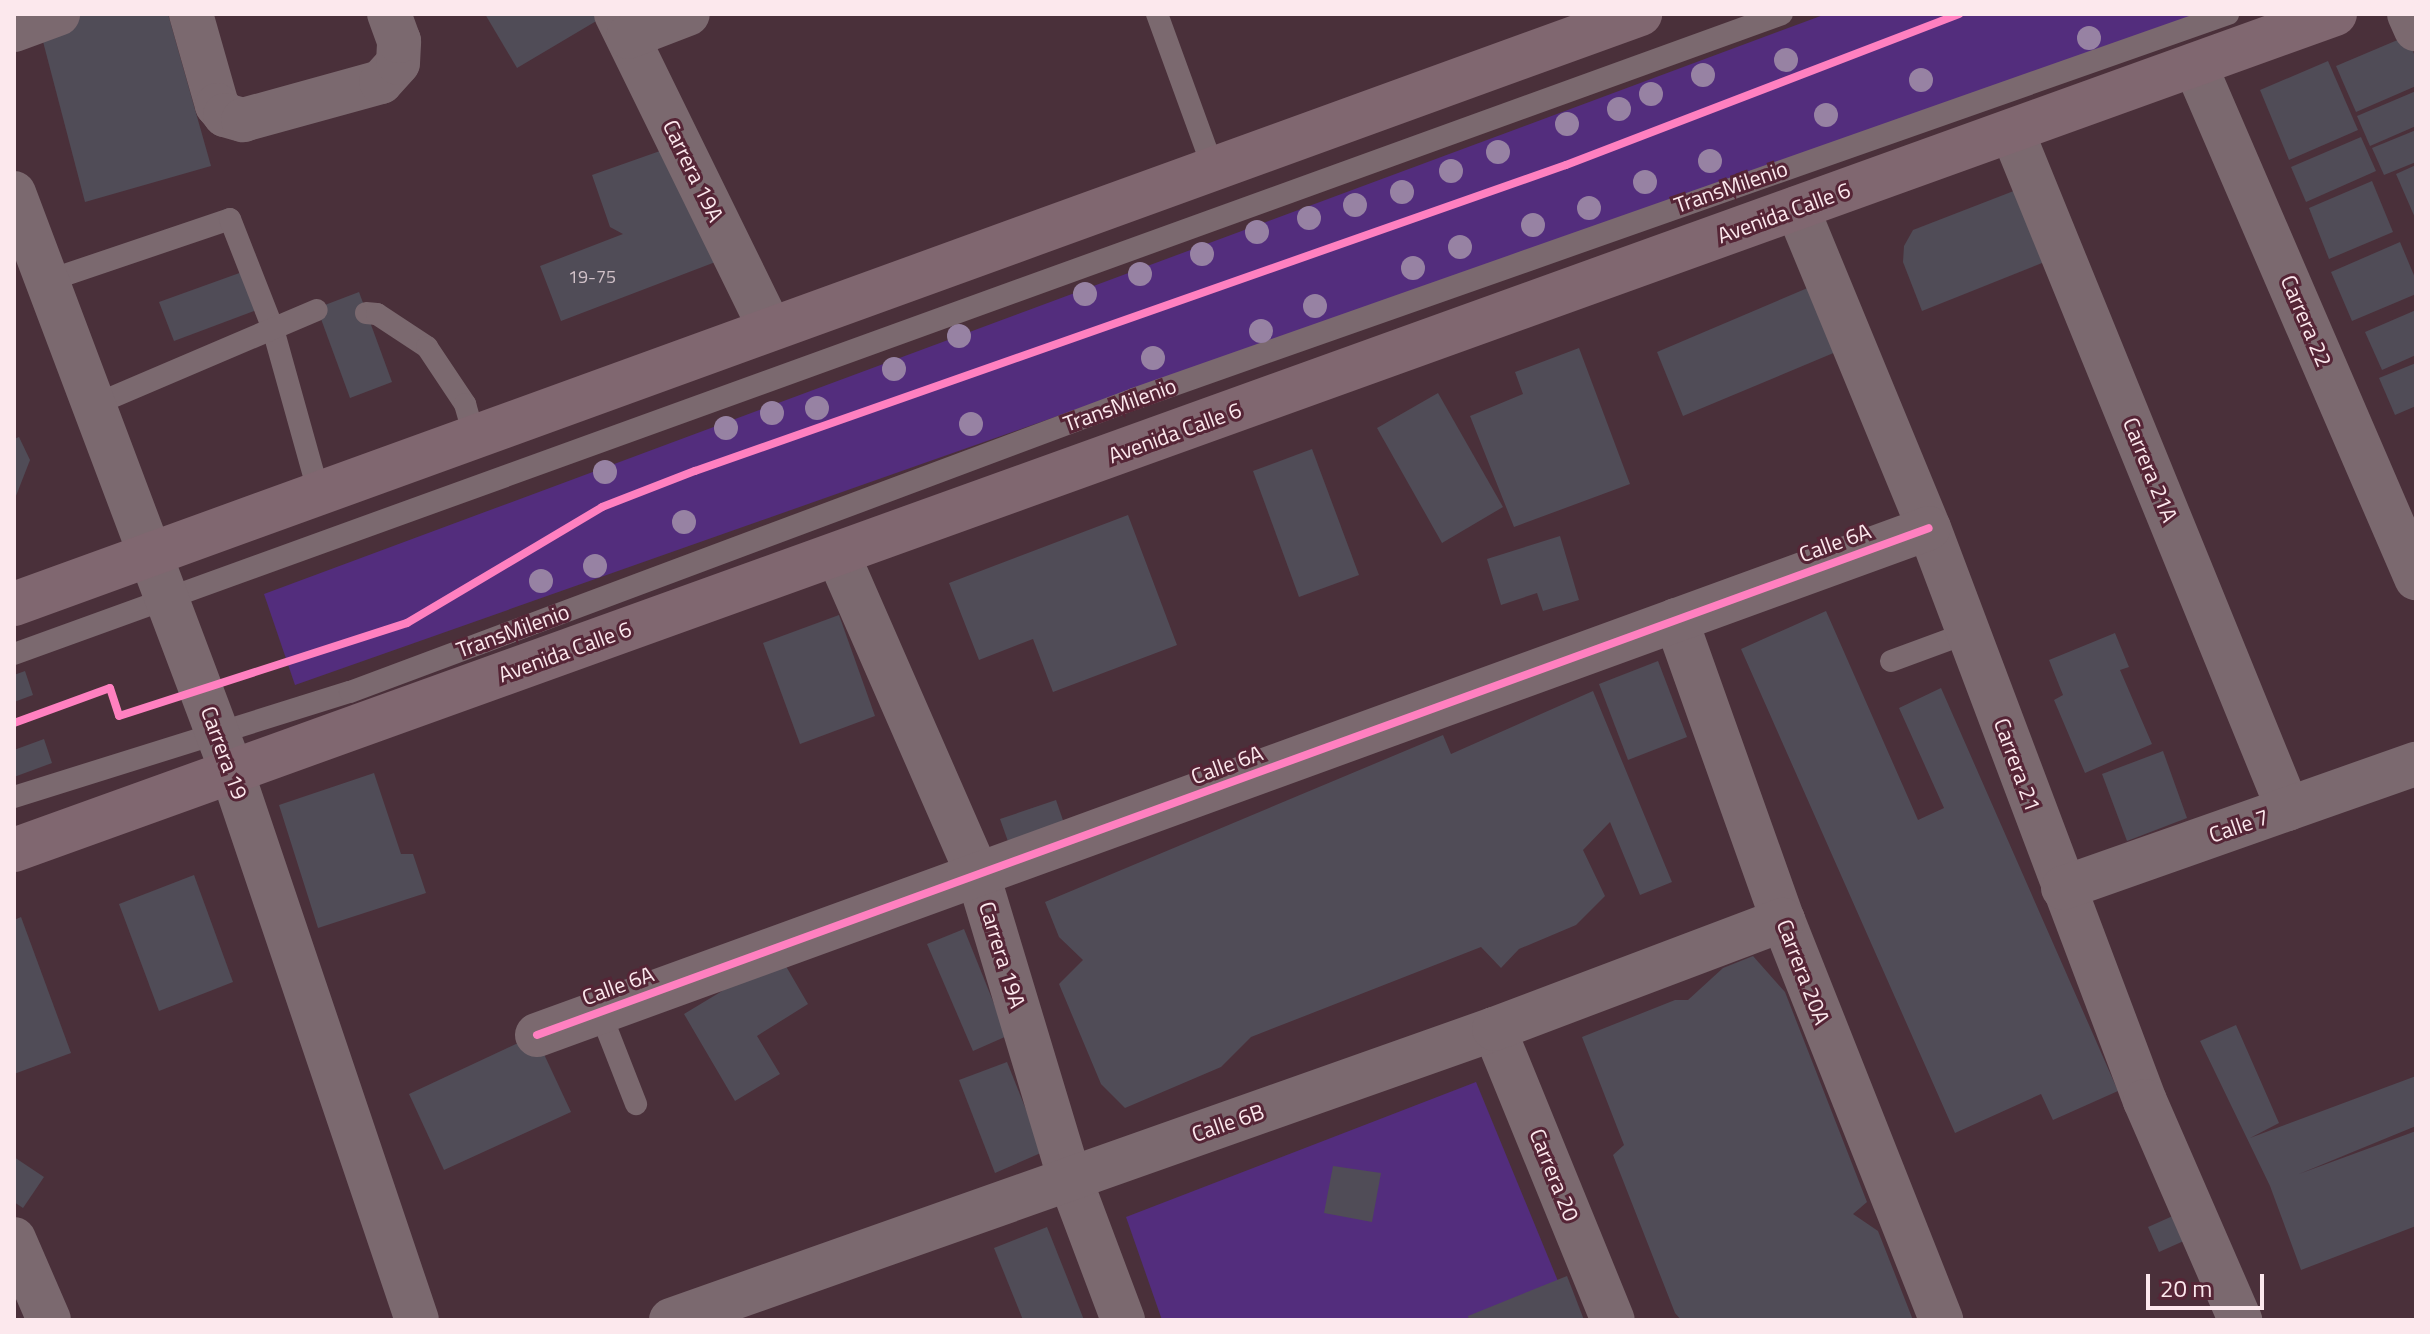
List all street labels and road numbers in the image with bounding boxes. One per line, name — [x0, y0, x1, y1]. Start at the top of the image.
street label: Carrera 19A — [657, 116, 729, 226]
street label: TransMilenio — [1671, 155, 1791, 219]
street label: Avenida Calle 6 — [1714, 177, 1854, 249]
street label: Carrera 22 — [2275, 271, 2337, 371]
street label: TransMilenio — [1060, 372, 1180, 438]
street label: Avenida Calle 6 — [1105, 397, 1245, 469]
street label: Carrera 21A — [2117, 414, 2183, 526]
street label: Calle 6A — [1795, 518, 1875, 568]
street label: TransMilenio — [453, 598, 573, 664]
street label: Avenida Calle 6 — [495, 616, 635, 688]
street label: Carrera 19 — [195, 703, 253, 803]
street label: Carrera 21 — [1988, 715, 2046, 815]
street label: Calle 6A — [1187, 740, 1267, 790]
street label: Calle 7 — [2206, 804, 2272, 848]
street label: Carrera 19A — [973, 898, 1031, 1012]
street label: Carrera 20A — [1771, 916, 1835, 1028]
street label: Calle 6A — [578, 961, 658, 1011]
street label: Calle 6B — [1188, 1098, 1268, 1148]
street label: Carrera 20 — [1524, 1125, 1584, 1225]

